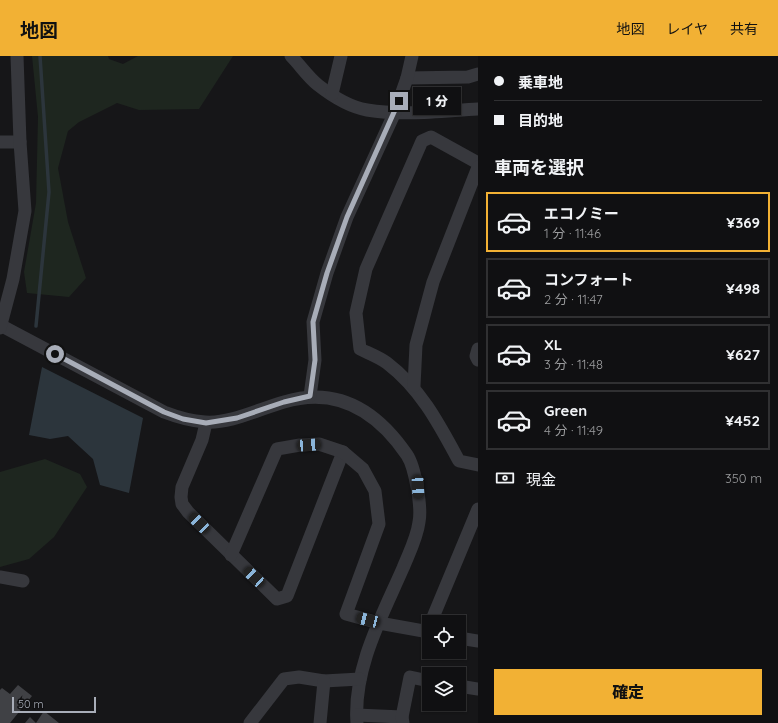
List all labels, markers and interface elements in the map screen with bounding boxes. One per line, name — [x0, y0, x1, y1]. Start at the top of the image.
text: 地図 — [20, 18, 58, 42]
text: 地図 — [616, 20, 644, 38]
text: レイヤ — [666, 20, 708, 38]
text: 共有 — [730, 20, 758, 38]
text: 乗車地 — [518, 73, 563, 92]
callout: 1 分 — [413, 87, 461, 115]
route end — [390, 92, 408, 110]
text: 1 分 — [426, 93, 448, 109]
text: 目的地 — [518, 111, 563, 130]
text: 車両を選択 — [494, 156, 584, 179]
icon: car — [496, 204, 532, 240]
text: エコノミー — [544, 204, 619, 223]
text: ¥369 — [726, 213, 760, 232]
text: 1 分 · 11:46 — [544, 225, 601, 241]
icon: car — [496, 270, 532, 306]
text: コンフォート — [544, 270, 634, 289]
text: ¥498 — [726, 279, 760, 298]
text: 2 分 · 11:47 — [544, 291, 603, 307]
text: XL — [544, 335, 562, 354]
icon: car — [496, 336, 532, 372]
route start — [46, 345, 64, 363]
text: ¥627 — [726, 345, 760, 364]
text: 3 分 · 11:48 — [544, 356, 603, 372]
text: Green — [544, 401, 587, 420]
icon: car — [496, 402, 532, 438]
text: ¥452 — [725, 411, 760, 430]
text: 4 分 · 11:49 — [544, 422, 603, 438]
car — [297, 438, 321, 452]
icon: cash — [494, 467, 516, 489]
text: 現金 — [526, 470, 556, 489]
text: 350 m — [725, 470, 762, 486]
car — [411, 475, 425, 499]
car — [186, 510, 212, 536]
car — [241, 564, 267, 590]
car — [355, 611, 381, 629]
map controls — [422, 615, 466, 711]
button: locate — [422, 615, 466, 659]
button: layers — [422, 667, 466, 711]
button: 確定 — [494, 669, 762, 715]
scale bar — [12, 695, 96, 714]
text: 50 m — [18, 697, 44, 711]

